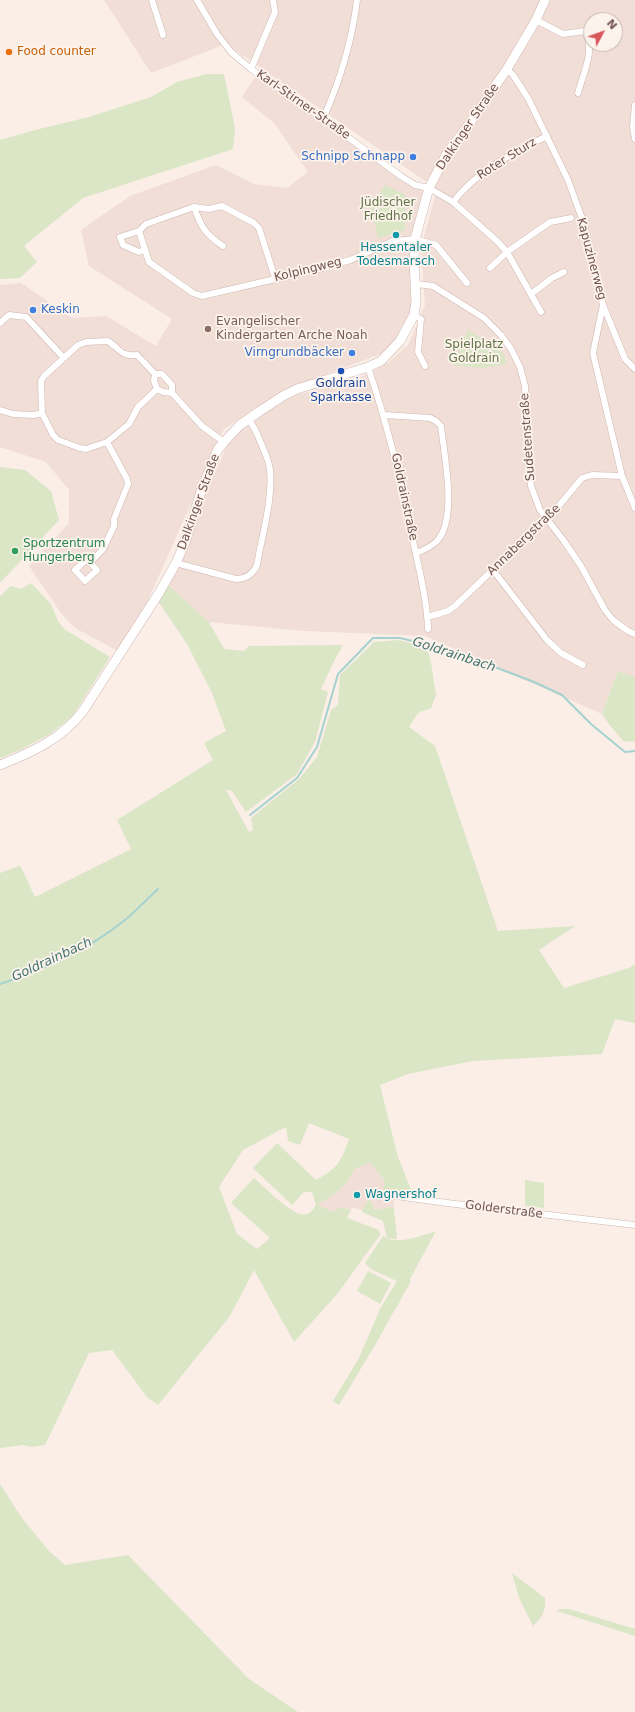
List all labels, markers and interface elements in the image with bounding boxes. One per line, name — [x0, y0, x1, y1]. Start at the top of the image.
north arrow — [583, 12, 623, 52]
text: N — [604, 17, 620, 32]
place label: Food counter — [17, 45, 96, 59]
marker: Food counter — [4, 47, 14, 57]
street label: Karl-Stirner-Straße — [253, 67, 353, 143]
street label: Dalkinger Straße — [434, 81, 502, 173]
street label: Roter Sturz — [475, 135, 539, 183]
place label: Schnipp Schnapp — [301, 150, 405, 164]
marker: Schnipp Schnapp — [408, 152, 418, 162]
park label: Jüdischer Friedhof — [361, 196, 415, 224]
street label: Kapuzinerweg — [573, 216, 609, 302]
marker: Hessentaler Todesmarsch — [391, 230, 401, 240]
place label: Hessentaler Todesmarsch — [357, 241, 435, 269]
street label: Kolpingweg — [273, 255, 343, 285]
place label: Keskin — [41, 303, 80, 317]
marker: Keskin — [28, 305, 38, 315]
place label: Evangelischer Kindergarten Arche Noah — [216, 315, 368, 343]
marker: Evangelischer Kindergarten Arche Noah — [203, 324, 213, 334]
park label: Spielplatz Goldrain — [445, 338, 503, 366]
place label: Virngrundbäcker — [245, 346, 344, 360]
marker: Virngrundbäcker — [347, 348, 357, 358]
marker: Goldrain Sparkasse — [336, 366, 346, 376]
place label: Goldrain Sparkasse — [310, 377, 372, 405]
street label: Sudetenstraße — [518, 393, 538, 481]
street label: Dalkinger Straße — [175, 452, 223, 552]
street label: Goldrainstraße — [388, 452, 420, 542]
street label: Annabergstraße — [484, 501, 564, 579]
place label: Sportzentrum Hungerberg — [23, 537, 105, 565]
marker: Sportzentrum Hungerberg — [10, 546, 20, 556]
water label: Goldrainbach — [410, 634, 498, 676]
water label: Goldrainbach — [9, 935, 95, 985]
place label: Wagnershof — [365, 1188, 436, 1202]
marker: Wagnershof — [352, 1190, 362, 1200]
street label: Golderstraße — [464, 1198, 544, 1222]

